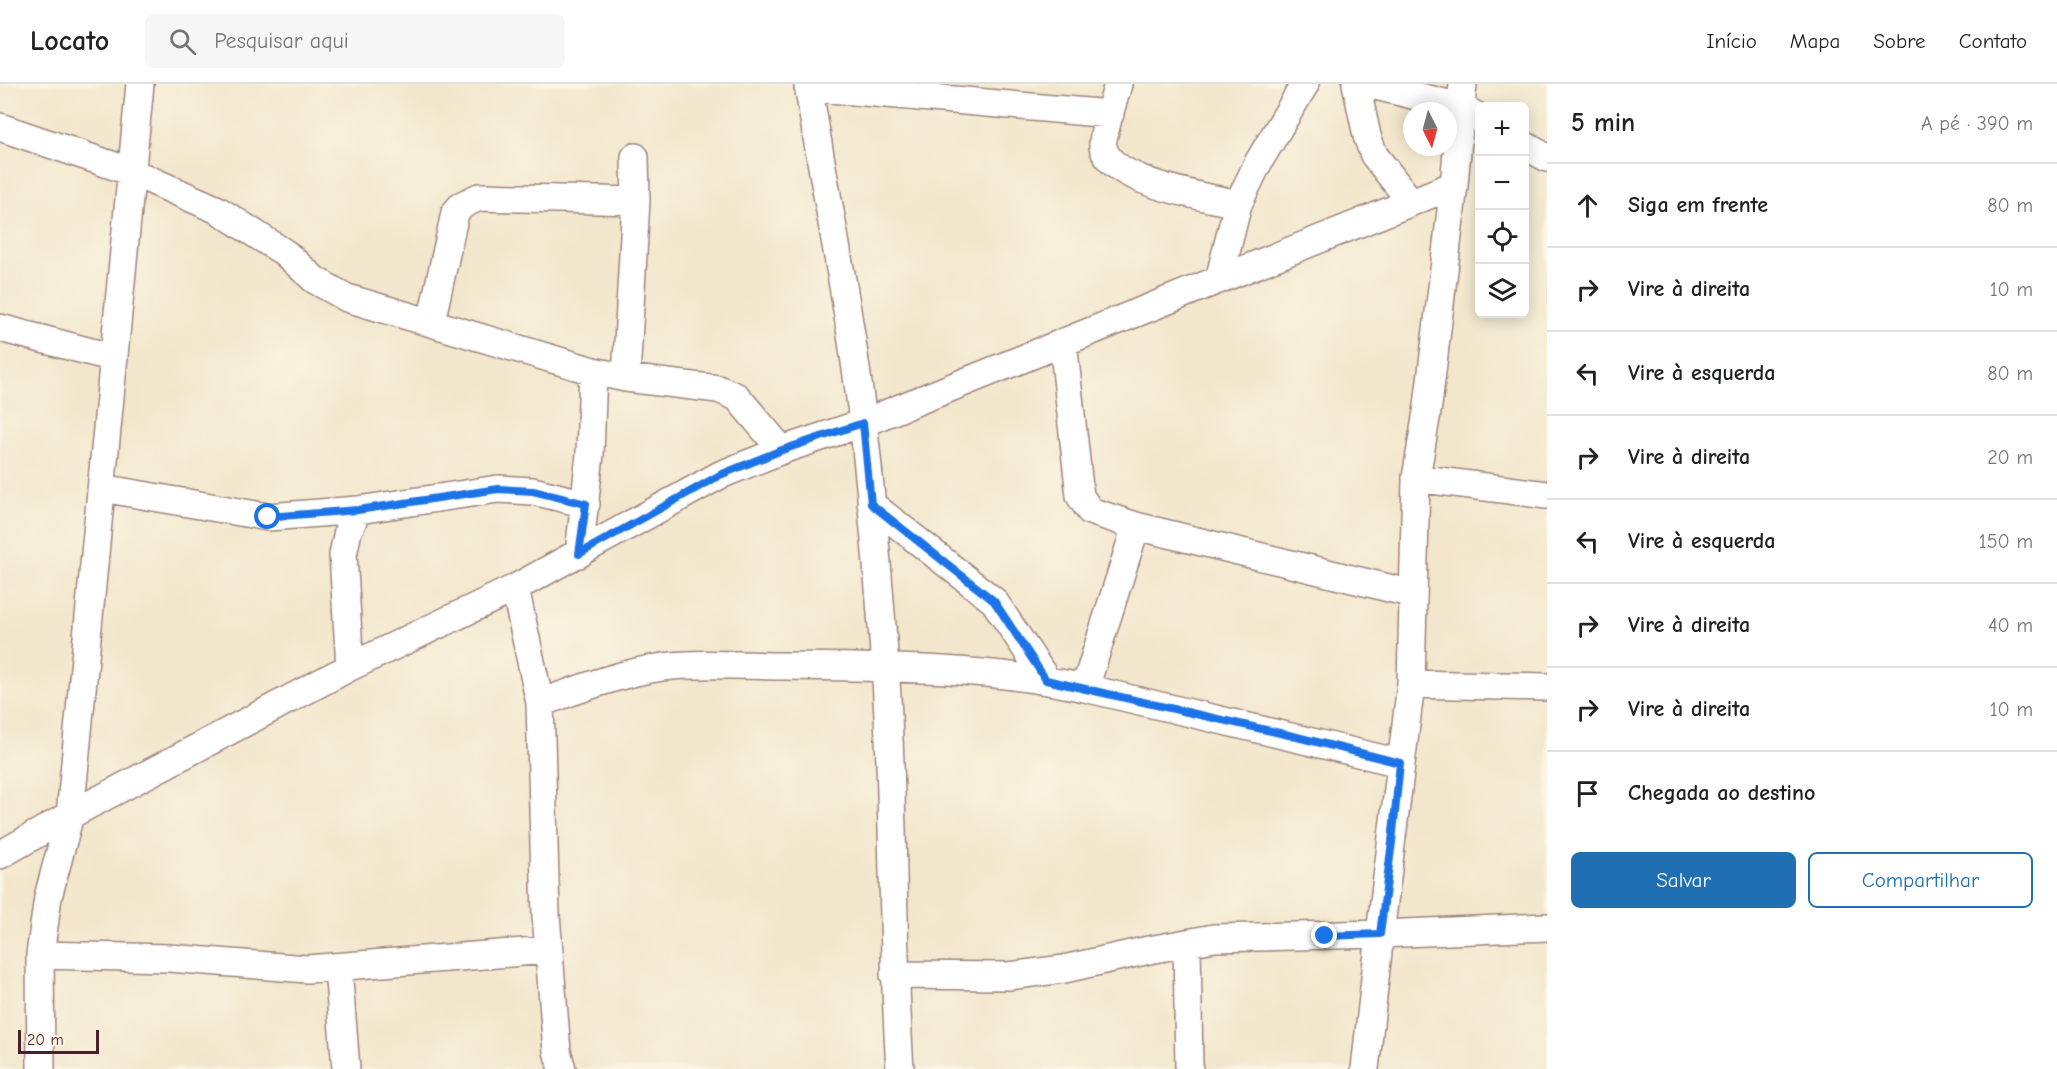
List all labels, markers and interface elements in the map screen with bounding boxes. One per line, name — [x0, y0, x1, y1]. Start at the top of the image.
search box — [145, 14, 565, 68]
text: Locato — [30, 25, 109, 57]
icon: search — [166, 25, 199, 58]
text: Pesquisar aqui — [214, 28, 349, 54]
text: Início — [1706, 29, 1757, 53]
text: Mapa — [1790, 29, 1840, 53]
text: Sobre — [1873, 29, 1926, 53]
text: Contato — [1959, 29, 2027, 53]
north arrow — [1403, 102, 1457, 156]
map controls — [1475, 102, 1529, 318]
button: + — [1475, 102, 1529, 156]
text: 5 min — [1571, 108, 1635, 138]
text: A pé · 390 m — [1921, 112, 2033, 135]
button: − — [1475, 156, 1529, 210]
icon: ahead — [1571, 189, 1604, 222]
text: Siga em frente — [1628, 192, 1768, 218]
text: 80 m — [1987, 194, 2033, 217]
button: locate — [1475, 210, 1529, 264]
button: layers — [1475, 264, 1529, 318]
icon: right — [1571, 273, 1604, 306]
text: Vire à direita — [1628, 276, 1750, 302]
text: 10 m — [1990, 278, 2033, 301]
icon: left — [1571, 357, 1604, 390]
text: Vire à esquerda — [1628, 360, 1776, 386]
text: 80 m — [1987, 362, 2033, 385]
icon: right — [1571, 441, 1604, 474]
text: Vire à direita — [1628, 444, 1750, 470]
text: 20 m — [1987, 446, 2033, 469]
route start — [254, 503, 280, 529]
icon: left — [1571, 525, 1604, 558]
text: Vire à esquerda — [1628, 528, 1776, 554]
text: 150 m — [1979, 530, 2033, 553]
icon: right — [1571, 609, 1604, 642]
text: Vire à direita — [1628, 612, 1750, 638]
text: 40 m — [1988, 614, 2033, 637]
icon: right — [1571, 693, 1604, 726]
text: Vire à direita — [1628, 696, 1750, 722]
text: 10 m — [1990, 698, 2033, 721]
icon: arrive — [1571, 777, 1604, 810]
text: Chegada ao destino — [1628, 780, 1815, 806]
button: Salvar — [1571, 852, 1796, 908]
button: Compartilhar — [1808, 852, 2033, 908]
route end — [1311, 922, 1337, 948]
scale bar — [18, 1027, 99, 1054]
text: 20 m — [27, 1031, 64, 1049]

